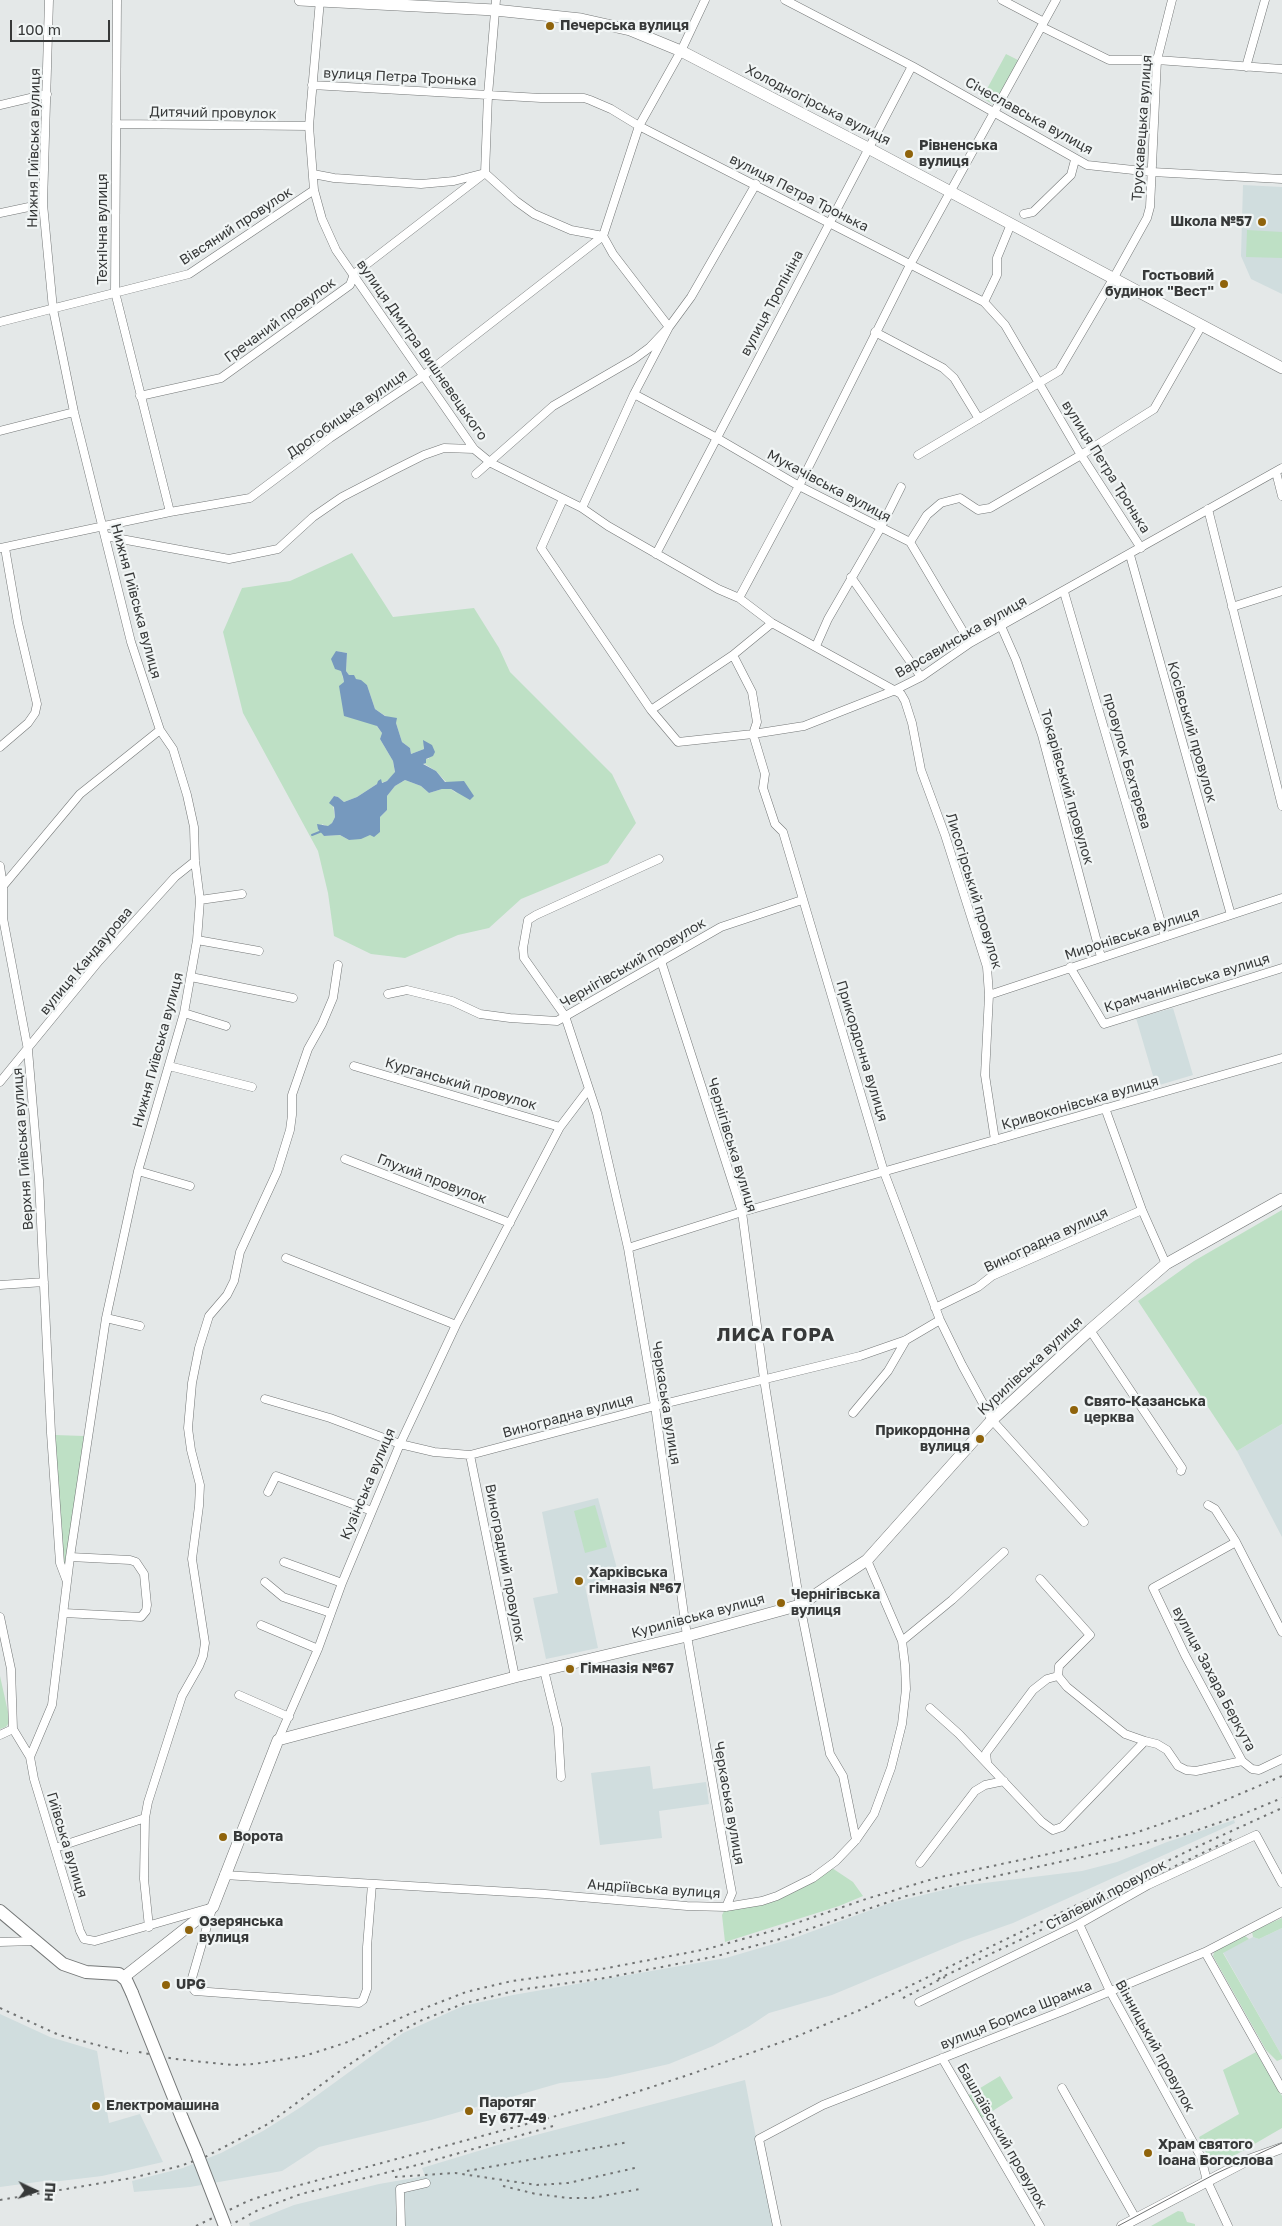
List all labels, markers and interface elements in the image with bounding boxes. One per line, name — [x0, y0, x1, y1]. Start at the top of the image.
scale bar — [12, 10, 112, 42]
place label: Печерська вулиця — [560, 18, 689, 34]
text: 100 m — [18, 20, 61, 38]
marker: Печерська вулиця — [544, 20, 556, 32]
street label: Трускавецька вулиця — [1128, 54, 1156, 202]
street label: Холодногірська вулиця — [743, 61, 893, 149]
street label: вулиця Петра Тронька — [323, 65, 477, 89]
street label: Нижня Гиївська вулиця — [24, 68, 44, 228]
street label: Січеславська вулиця — [962, 74, 1096, 158]
street label: Дитячий провулок — [149, 103, 277, 123]
place label: Рівненська вулиця — [919, 138, 998, 170]
marker: Рівненська вулиця — [903, 148, 915, 160]
street label: вулиця Петра Тронька — [727, 151, 871, 235]
street label: Технічна вулиця — [95, 173, 111, 285]
street label: Вівсяний провулок — [176, 183, 296, 269]
place label: Школа №57 — [1170, 214, 1252, 230]
marker: Школа №57 — [1256, 216, 1268, 228]
street label: вулиця Тропініна — [737, 247, 807, 359]
street label: вулиця Дмитра Вишневецького — [353, 256, 491, 444]
place label: Гостьовий будинок "Вест" — [1105, 268, 1214, 300]
street label: Гречаний провулок — [221, 274, 339, 366]
marker: Гостьовий будинок "Вест" — [1218, 278, 1230, 290]
street label: Дрогобицька вулиця — [284, 366, 410, 462]
street label: вулиця Петра Тронька — [1058, 397, 1154, 537]
street label: Мукачівська вулиця — [764, 446, 894, 526]
street label: Нижня Гиївська вулиця — [107, 522, 165, 680]
street label: Варсавинська вулиця — [892, 592, 1030, 682]
street label: Косівський провулок — [1164, 659, 1220, 805]
street label: провулок Бехтерєва — [1100, 691, 1154, 831]
street label: Токарівський провулок — [1037, 707, 1097, 867]
street label: Лисогірський провулок — [942, 811, 1006, 971]
street label: вулиця Кандаурова — [36, 904, 136, 1018]
street label: Миронівська вулиця — [1062, 904, 1202, 964]
street label: Чернігівський провулок — [557, 914, 709, 1012]
street label: Крамчанинівська вулиця — [1102, 950, 1272, 1016]
street label: Нижня Гиївська вулиця — [129, 971, 187, 1129]
street label: Прикордонна вулиця — [833, 979, 891, 1123]
street label: Курганський провулок — [383, 1054, 539, 1114]
street label: Верхня Гиївська вулиця — [9, 1067, 37, 1231]
street label: Кривоконівська вулиця — [1000, 1073, 1160, 1133]
street label: Чернігівська вулиця — [704, 1076, 760, 1214]
street label: Глухий провулок — [375, 1150, 489, 1208]
street label: Виноградна вулиця — [981, 1204, 1111, 1276]
street label: Курилівська вулиця — [974, 1313, 1086, 1419]
district label: ЛИСА ГОРА — [716, 1324, 836, 1346]
street label: Черкаська вулиця — [648, 1340, 684, 1466]
street label: Виноградна вулиця — [501, 1390, 635, 1442]
place label: Свято-Казанська церква — [1084, 1394, 1206, 1426]
marker: Свято-Казанська церква — [1068, 1404, 1080, 1416]
place label: Прикордонна вулиця — [875, 1423, 970, 1455]
street label: Кузінська вулиця — [337, 1426, 399, 1542]
marker: Прикордонна вулиця — [974, 1433, 986, 1445]
street label: Виноградний провулок — [481, 1483, 529, 1643]
place label: Харківська гімназія №67 — [589, 1565, 681, 1598]
marker: Харківська гімназія №67 — [573, 1575, 585, 1587]
place label: Чернігівська вулиця — [791, 1587, 880, 1620]
street label: Курилівська вулиця — [630, 1590, 766, 1642]
marker: Чернігівська вулиця — [775, 1597, 787, 1609]
street label: вулиця Захара Беркута — [1169, 1604, 1259, 1754]
place label: Гімназія №67 — [580, 1661, 674, 1677]
marker: Гімназія №67 — [564, 1663, 576, 1675]
street label: Черкаська вулиця — [710, 1740, 748, 1866]
street label: Гиївська вулиця — [43, 1790, 91, 1900]
place label: Ворота — [233, 1829, 283, 1845]
marker: Ворота — [217, 1831, 229, 1843]
street label: Сталевий провулок — [1043, 1856, 1169, 1934]
street label: Андріївська вулиця — [587, 1876, 721, 1902]
place label: Озерянська вулиця — [199, 1914, 283, 1946]
marker: Озерянська вулиця — [183, 1924, 195, 1936]
place label: UPG — [176, 1977, 206, 1993]
street label: вулиця Бориса Шрамка — [938, 1977, 1094, 2053]
street label: Вінницький провулок — [1112, 1977, 1198, 2115]
marker: UPG — [160, 1979, 172, 1991]
street label: Башлаївський провулок — [953, 2060, 1051, 2212]
place label: Паротяг Еу 677-49 — [479, 2095, 547, 2128]
place label: Електромашина — [106, 2098, 219, 2114]
marker: Електромашина — [90, 2100, 102, 2112]
marker: Паротяг Еу 677-49 — [463, 2105, 475, 2117]
place label: Храм святого Іоана Богослова — [1158, 2137, 1273, 2170]
marker: Храм святого Іоана Богослова — [1142, 2147, 1154, 2159]
north arrow — [10, 2166, 60, 2216]
text: Пн — [41, 2182, 59, 2202]

